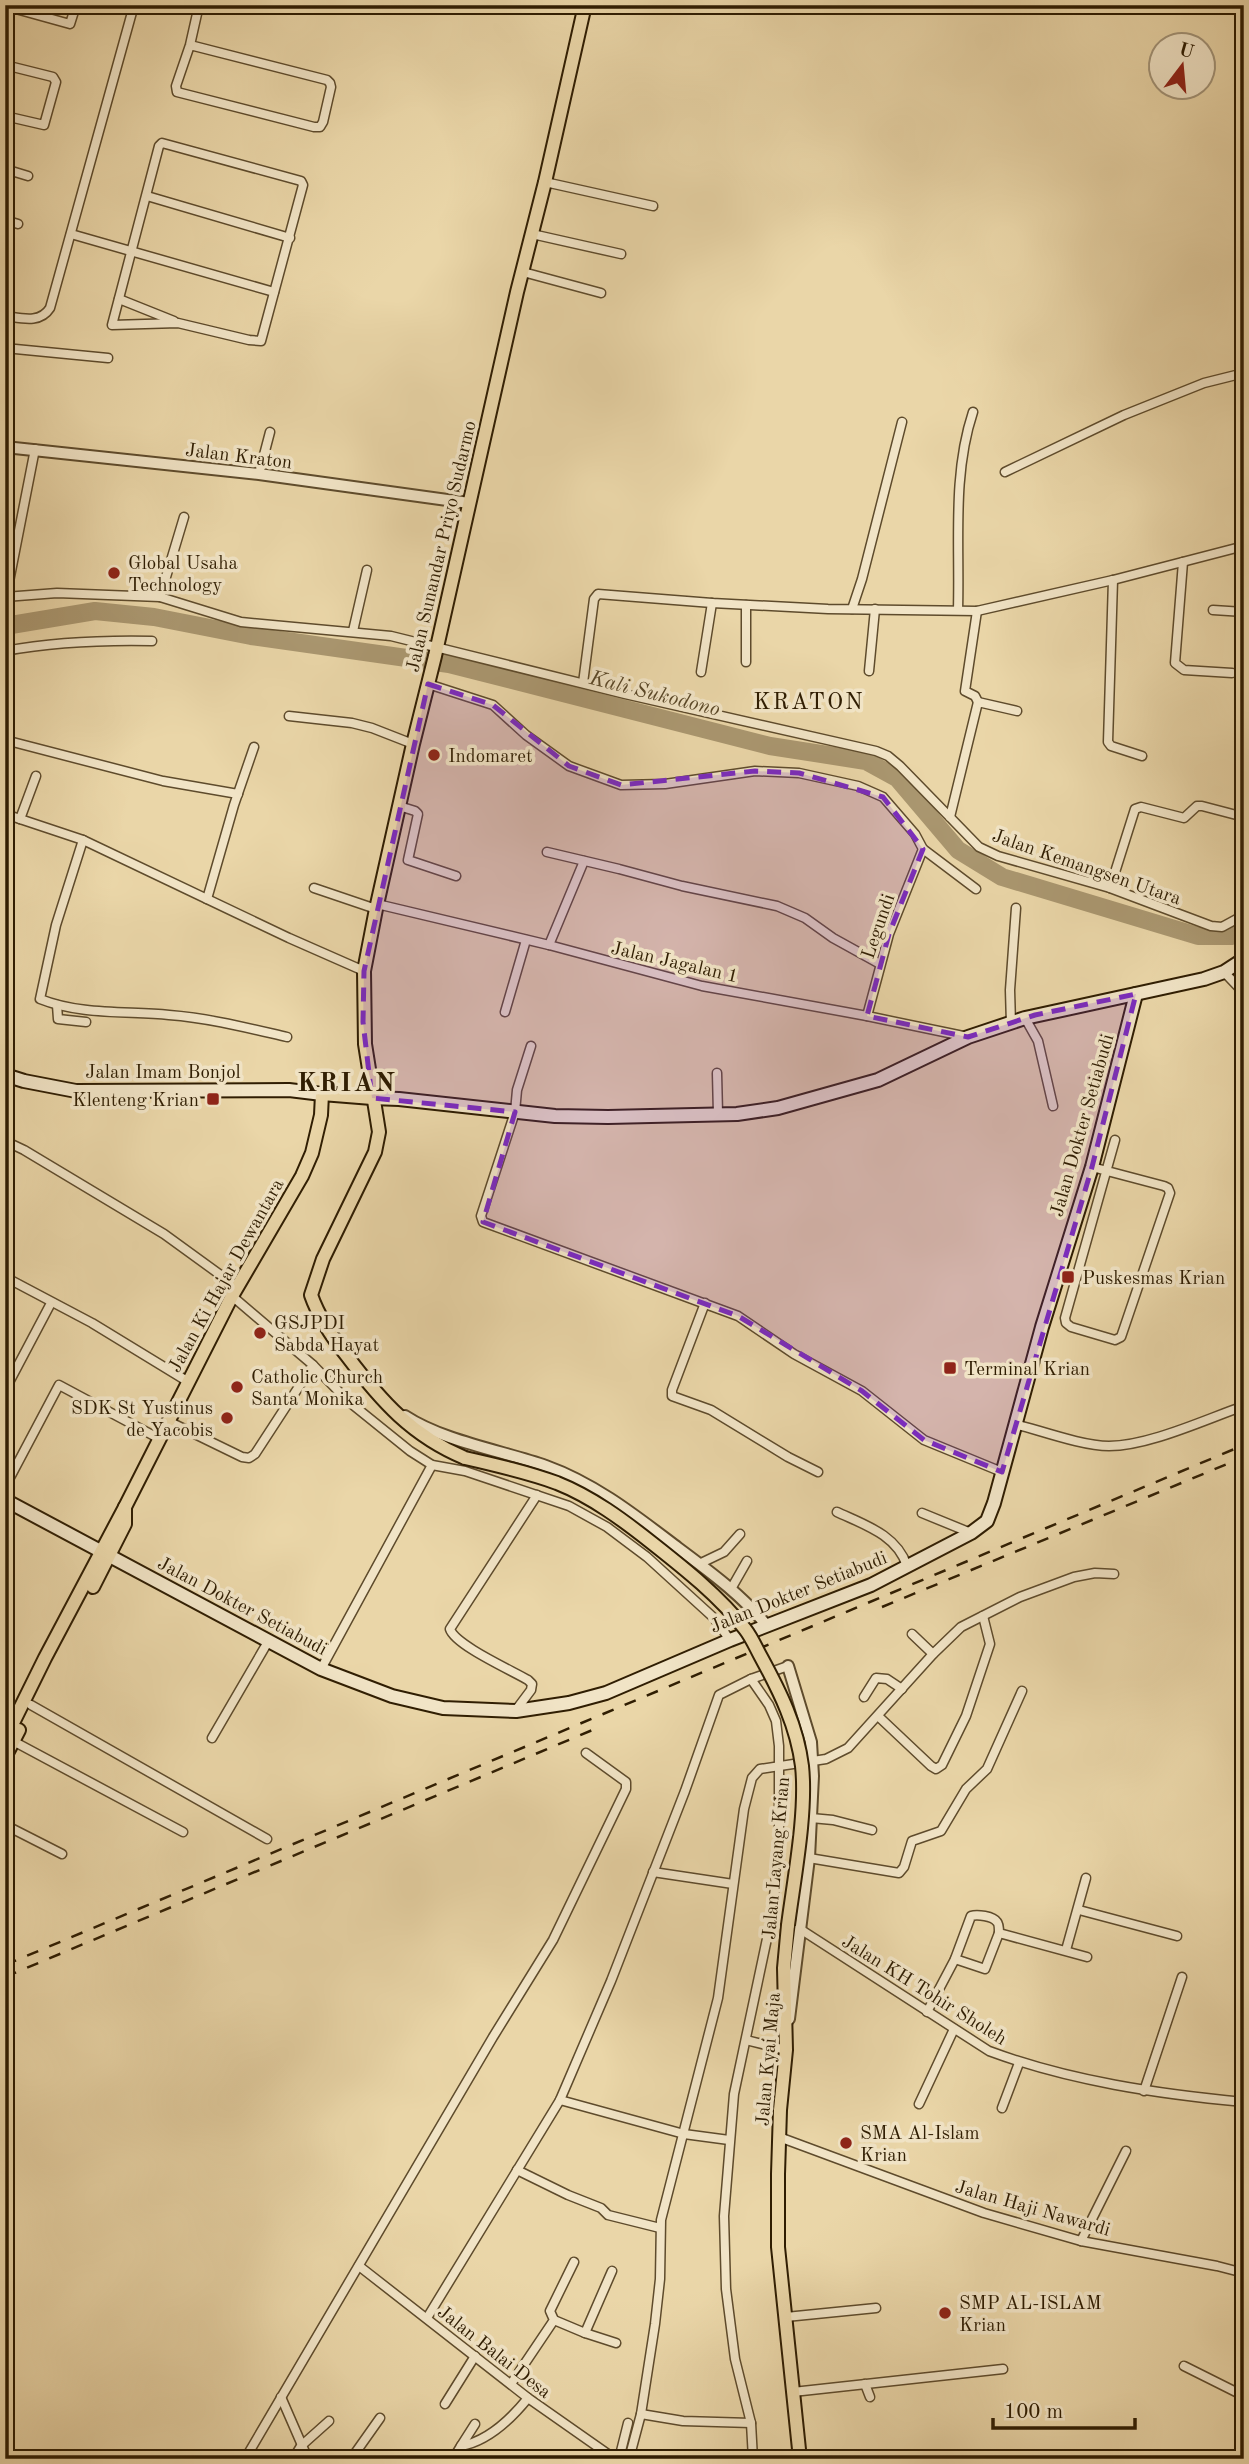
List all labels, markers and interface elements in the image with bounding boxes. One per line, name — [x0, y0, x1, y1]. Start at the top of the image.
north arrow — [1148, 32, 1218, 102]
text: U — [1176, 41, 1196, 63]
street label: Jalan Sunandar Priyo Sudarmo — [404, 419, 481, 674]
street label: Jalan Kraton — [184, 441, 293, 473]
place label: Global Usaha Technology — [128, 555, 239, 596]
marker: Global Usaha Technology — [106, 565, 122, 581]
water label: Kali Sukodono — [586, 668, 722, 721]
district label: KRATON — [753, 691, 865, 714]
marker: Indomaret — [426, 747, 442, 763]
place label: Indomaret — [448, 748, 533, 767]
street label: Jalan Kemangsen Utara — [989, 827, 1184, 910]
street label: Legundi — [859, 892, 899, 962]
street label: Jalan Jagalan 1 — [609, 940, 740, 987]
street label: Jalan Dokter Setiabudi — [1048, 1032, 1119, 1219]
street label: Jalan Imam Bonjol — [85, 1064, 241, 1083]
district label: KRIAN — [297, 1071, 397, 1097]
marker: Klenteng Krian — [205, 1091, 221, 1107]
place label: Klenteng Krian — [72, 1092, 199, 1111]
street label: Jalan Ki Hajar Dewantara — [166, 1176, 289, 1376]
marker: Puskesmas Krian — [1060, 1269, 1076, 1285]
place label: Puskesmas Krian — [1082, 1270, 1225, 1289]
place label: GSJPDI Sabda Hayat — [274, 1315, 379, 1356]
marker: GSJPDI Sabda Hayat — [252, 1325, 268, 1341]
marker: Terminal Krian — [942, 1360, 958, 1376]
place label: Terminal Krian — [964, 1361, 1090, 1380]
place label: Catholic Church Santa Monika — [251, 1369, 383, 1410]
marker: Catholic Church Santa Monika — [229, 1379, 245, 1395]
place label: SDK St Yustinus de Yacobis — [71, 1400, 213, 1441]
marker: SDK St Yustinus de Yacobis — [219, 1410, 235, 1426]
street label: Jalan Dokter Setiabudi — [708, 1549, 890, 1638]
street label: Jalan Dokter Setiabudi — [154, 1554, 330, 1660]
street label: Jalan Layang Krian — [761, 1776, 794, 1940]
street label: Jalan KH Tohir Sholeh — [838, 1933, 1009, 2050]
street label: Jalan Kyai Maja — [754, 1991, 785, 2127]
place label: SMA Al-Islam Krian — [860, 2125, 980, 2166]
marker: SMA Al-Islam Krian — [838, 2135, 854, 2151]
street label: Jalan Haji Nawardi — [953, 2178, 1112, 2241]
place label: SMP AL-ISLAM Krian — [959, 2295, 1102, 2336]
street label: Jalan Balai Desa — [433, 2303, 554, 2403]
marker: SMP AL-ISLAM Krian — [937, 2305, 953, 2321]
scale bar — [993, 2387, 1135, 2431]
text: 100 m — [1004, 2402, 1063, 2423]

